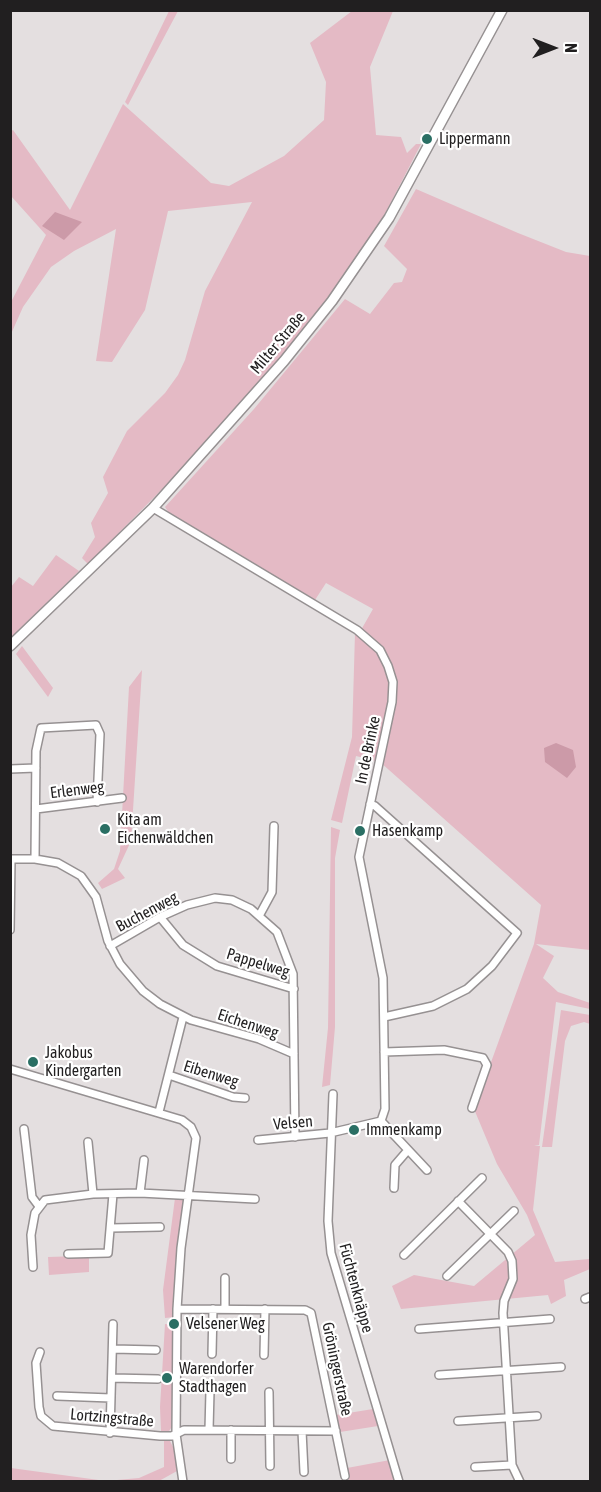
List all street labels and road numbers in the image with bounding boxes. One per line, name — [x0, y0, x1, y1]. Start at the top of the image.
street label: Milter Straße — [246, 308, 310, 378]
street label: In de Brinke — [351, 714, 385, 786]
street label: Erlenweg — [49, 777, 105, 803]
street label: Buchenweg — [113, 888, 181, 936]
street label: Pappelweg — [224, 944, 292, 982]
street label: Eichenweg — [215, 1005, 281, 1043]
street label: Eibenweg — [181, 1057, 241, 1091]
street label: Velsen — [272, 1112, 314, 1134]
street label: Füchtenknäppe — [335, 1241, 377, 1335]
street label: Gröningerstraße — [318, 1320, 356, 1418]
street label: Lortzingstraße — [69, 1405, 155, 1431]

